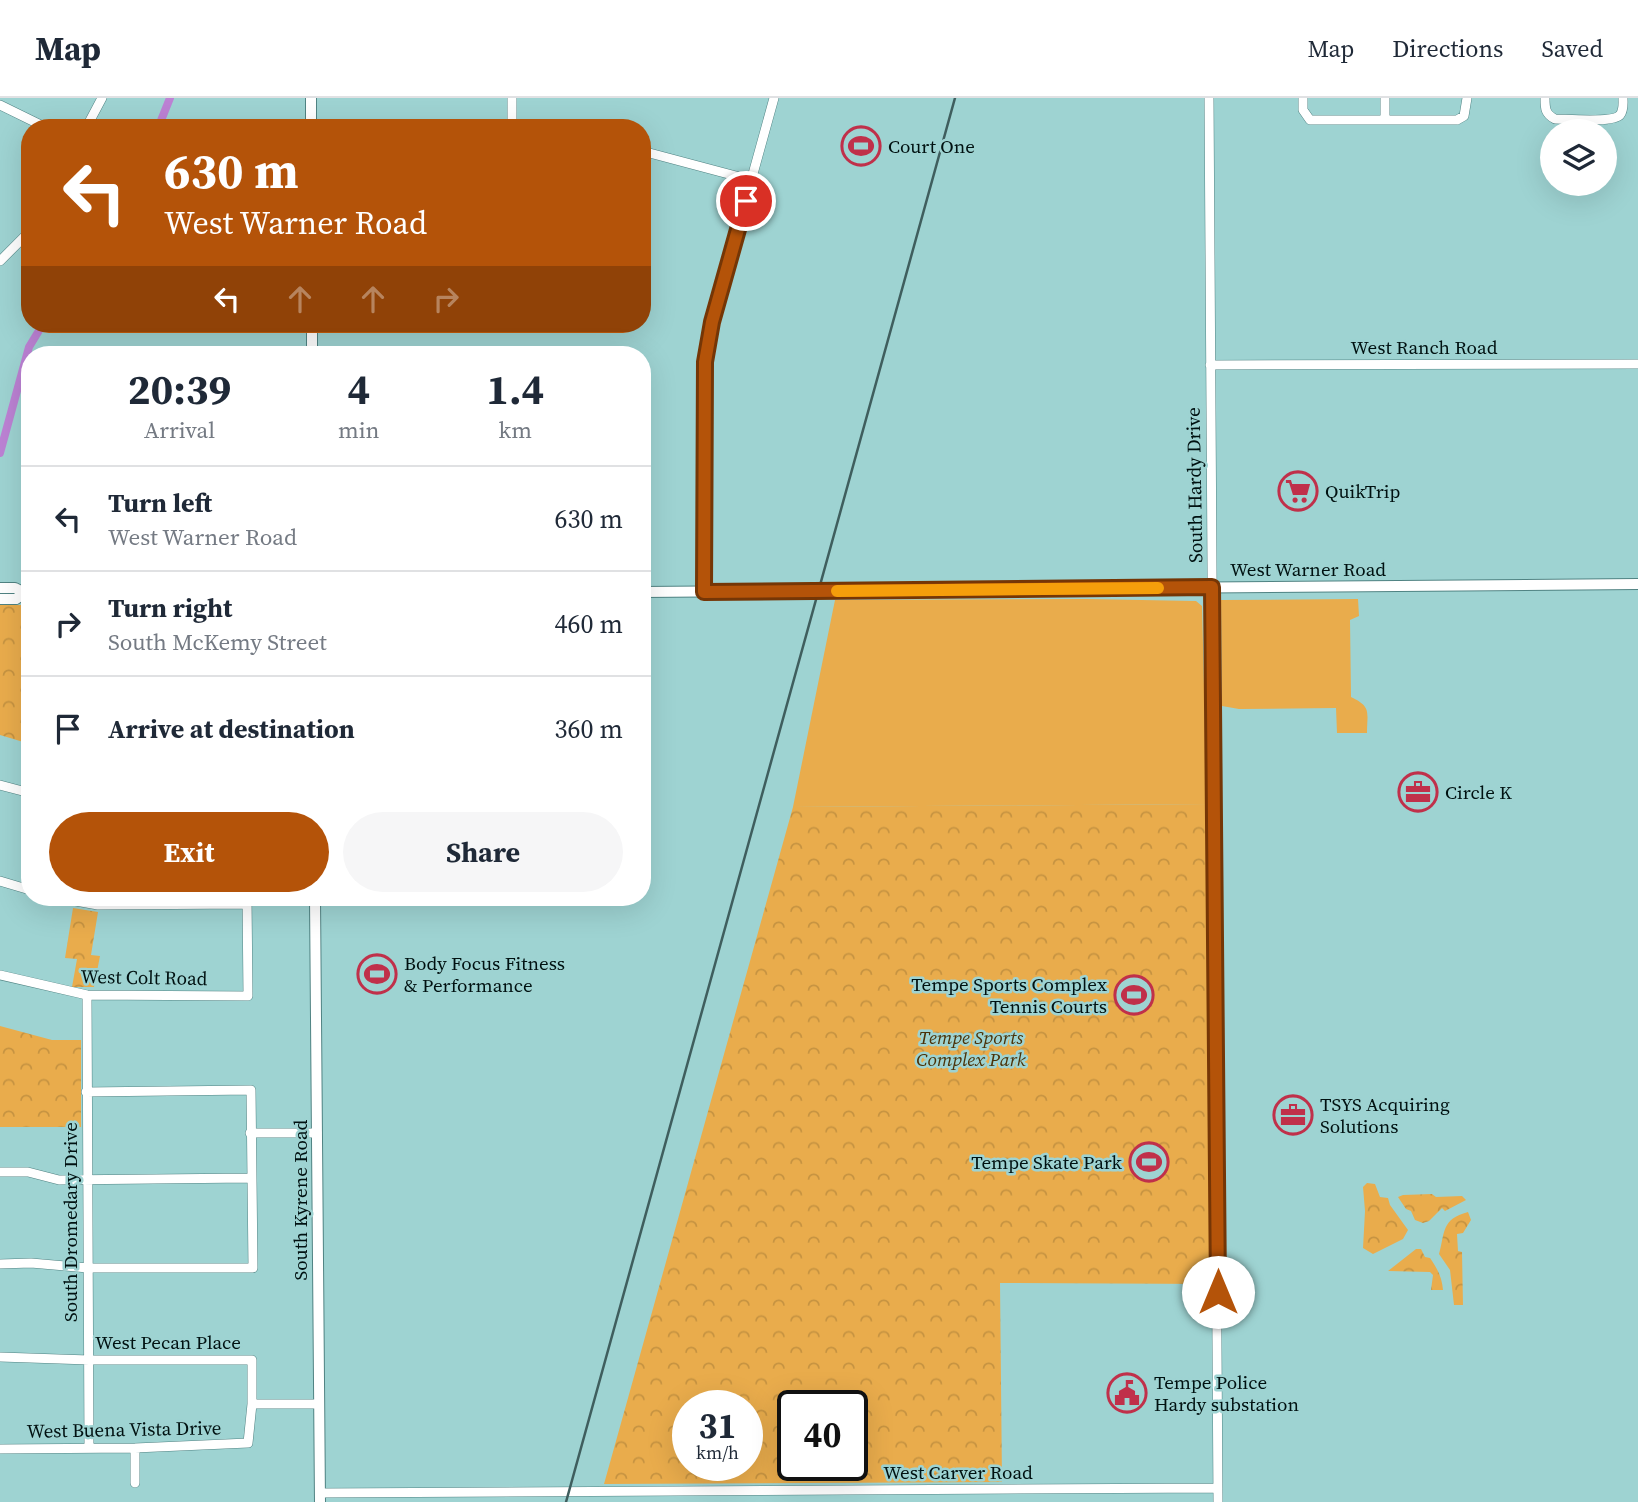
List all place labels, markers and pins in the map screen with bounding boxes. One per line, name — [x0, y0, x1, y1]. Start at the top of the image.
sports icon: Court One — [840, 125, 882, 167]
place label: Court One — [888, 133, 975, 159]
pin — [716, 171, 776, 231]
supermarket icon: QuikTrip — [1277, 470, 1319, 512]
place label: QuikTrip — [1325, 478, 1400, 504]
office icon: Circle K — [1397, 771, 1439, 813]
place label: Circle K — [1445, 779, 1512, 805]
place label: Body Focus Fitness & Performance — [404, 950, 565, 998]
sports icon: Body Focus Fitness & Performance — [356, 953, 398, 995]
place label: Tempe Sports Complex Tennis Courts — [911, 971, 1107, 1019]
sports icon: Tempe Sports Complex Tennis Courts — [1113, 974, 1155, 1016]
place label: TSYS Acquiring Solutions — [1320, 1091, 1450, 1139]
office icon: TSYS Acquiring Solutions — [1272, 1094, 1314, 1136]
sports icon: Tempe Skate Park — [1128, 1141, 1170, 1183]
place label: Tempe Skate Park — [971, 1149, 1123, 1175]
place label: Tempe Police Hardy substation — [1154, 1369, 1299, 1417]
public building icon: Tempe Police Hardy substation — [1106, 1372, 1148, 1414]

